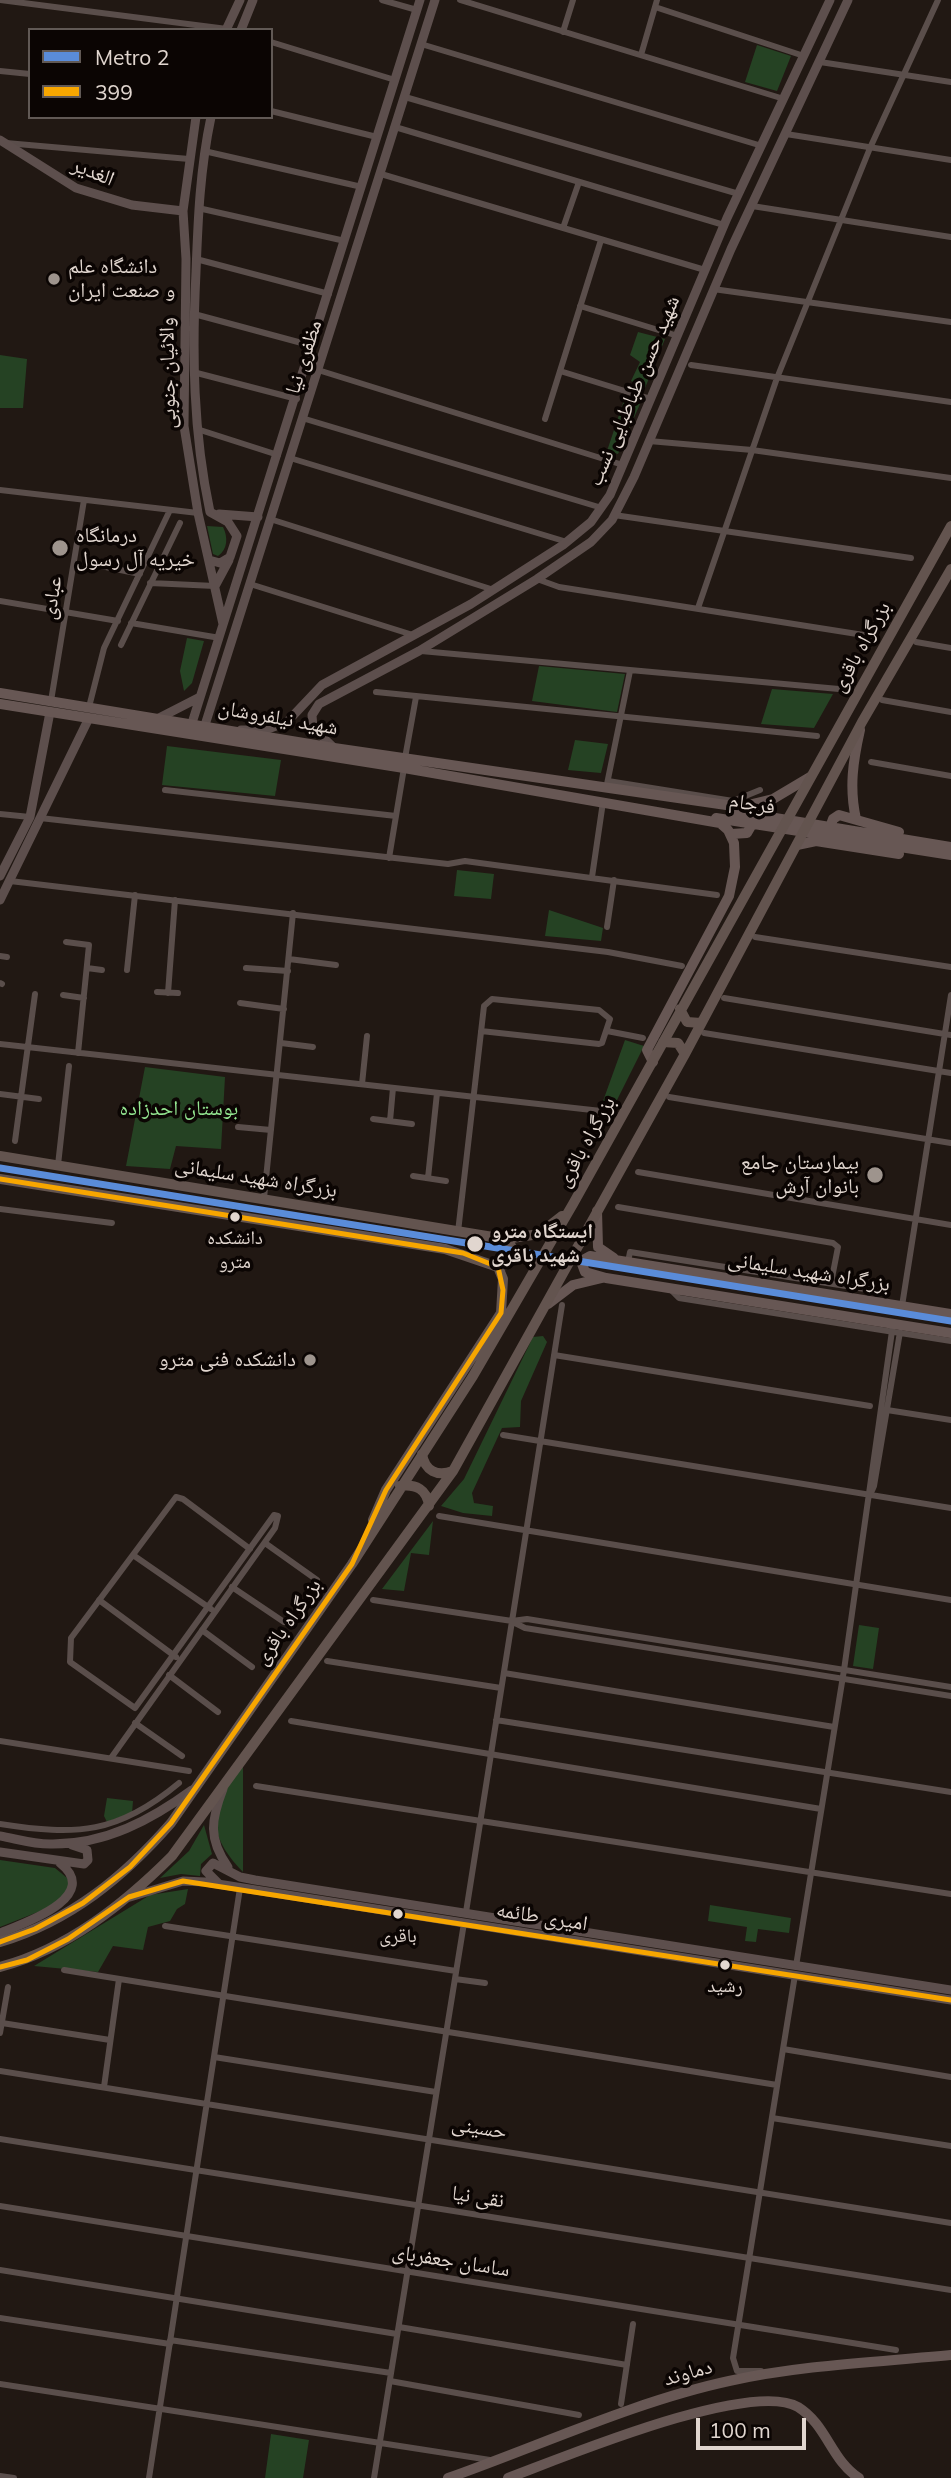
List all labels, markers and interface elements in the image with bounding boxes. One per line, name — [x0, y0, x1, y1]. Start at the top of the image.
legend — [28, 28, 273, 119]
text: Metro 2 — [95, 44, 169, 70]
text: 399 — [95, 79, 133, 105]
street label: الغدیر — [68, 152, 118, 192]
place label: دانشگاه علم و صنعت ایران — [68, 254, 175, 304]
marker: دانشگاه علم و صنعت ایران — [46, 271, 62, 287]
street label: شهید حسن طباطبایی نسب — [582, 292, 686, 490]
street label: والائیان جنوبی — [154, 317, 182, 429]
street label: مظفری نیا — [280, 317, 328, 397]
place label: درمانگاه خیریه آل رسول — [76, 523, 195, 573]
marker: درمانگاه خیریه آل رسول — [50, 538, 70, 558]
street label: عبادی — [36, 574, 68, 622]
street label: بزرگراه باقری — [826, 597, 896, 697]
street label: شهید نیلفروشان — [216, 695, 340, 741]
street label: فرجام — [727, 788, 777, 820]
street label: بزرگراه باقری — [551, 1092, 621, 1192]
park label: بوستان احدزاده — [120, 1096, 238, 1122]
place label: بیمارستان جامع بانوان آرش — [741, 1150, 859, 1200]
street label: بزرگراه شهید سلیمانی — [173, 1153, 339, 1203]
marker: بیمارستان جامع بانوان آرش — [865, 1165, 885, 1185]
marker: دانشکده مترو — [228, 1210, 242, 1224]
place label: ایستگاه مترو شهید باقری — [491, 1219, 593, 1269]
place label: دانشکده مترو — [207, 1227, 263, 1271]
marker: ایستگاه مترو شهید باقری — [465, 1234, 485, 1254]
street label: بزرگراه شهید سلیمانی — [726, 1247, 892, 1297]
place label: دانشکده فنی مترو — [159, 1347, 296, 1373]
marker: دانشکده فنی مترو — [302, 1352, 318, 1368]
street label: بزرگراه باقری — [249, 1574, 327, 1670]
street label: امیری طائمه — [495, 1897, 589, 1937]
marker: باقری — [391, 1907, 405, 1921]
place label: باقری — [379, 1925, 417, 1947]
marker: رشید — [718, 1958, 732, 1972]
place label: رشید — [707, 1975, 743, 1997]
street label: حسینی — [450, 2111, 508, 2145]
street label: نقی نیا — [450, 2180, 506, 2214]
street label: ساسان جعفربای — [390, 2239, 512, 2283]
street label: دماوند — [661, 2354, 715, 2392]
scale bar — [699, 2404, 809, 2448]
text: 100 m — [709, 2417, 771, 2443]

